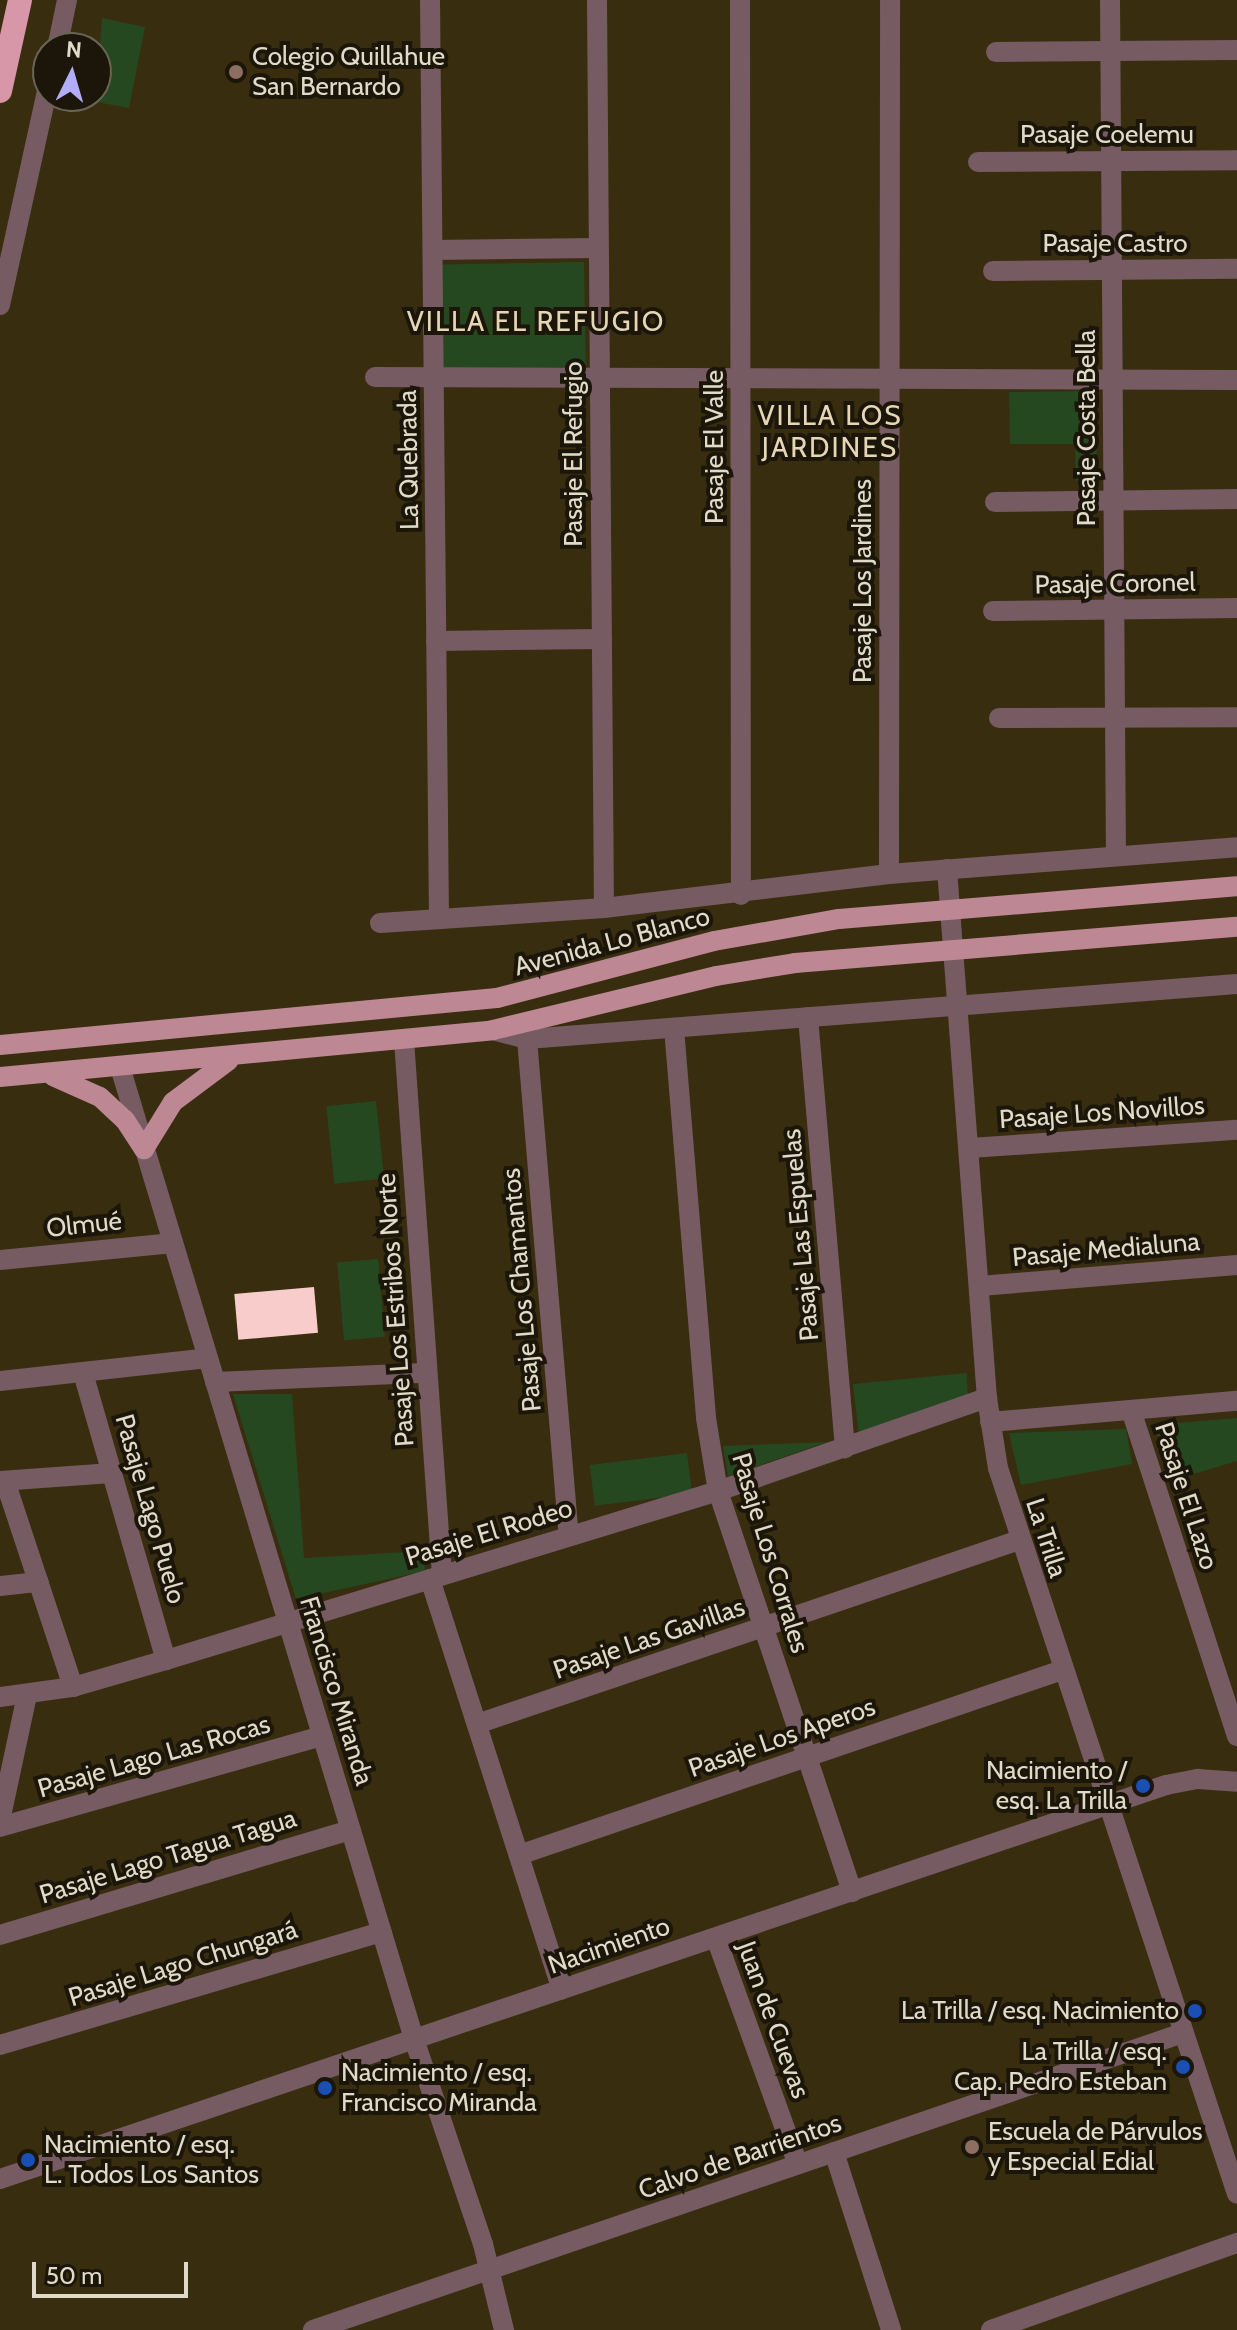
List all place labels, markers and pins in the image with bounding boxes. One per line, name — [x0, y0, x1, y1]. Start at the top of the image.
place label: Colegio Quillahue San Bernardo — [252, 41, 445, 102]
marker: Colegio Quillahue San Bernardo — [227, 63, 245, 81]
place label: Nacimiento / esq. La Trilla — [986, 1755, 1127, 1816]
marker: Nacimiento / esq. La Trilla — [1134, 1777, 1152, 1795]
place label: La Trilla / esq. Nacimiento — [901, 1995, 1179, 2027]
marker: La Trilla / esq. Nacimiento — [1186, 2002, 1204, 2020]
place label: La Trilla / esq. Cap. Pedro Esteban — [954, 2036, 1167, 2098]
place label: Nacimiento / esq. Francisco Miranda — [341, 2057, 537, 2118]
marker: La Trilla / esq. Cap. Pedro Esteban — [1174, 2058, 1192, 2076]
marker: Nacimiento / esq. Francisco Miranda — [316, 2079, 334, 2097]
place label: Escuela de Párvulos y Especial Edial — [988, 2116, 1203, 2178]
place label: Nacimiento / esq. L. Todos Los Santos — [44, 2129, 259, 2190]
marker: Escuela de Párvulos y Especial Edial — [963, 2138, 981, 2156]
marker: Nacimiento / esq. L. Todos Los Santos — [19, 2151, 37, 2169]

